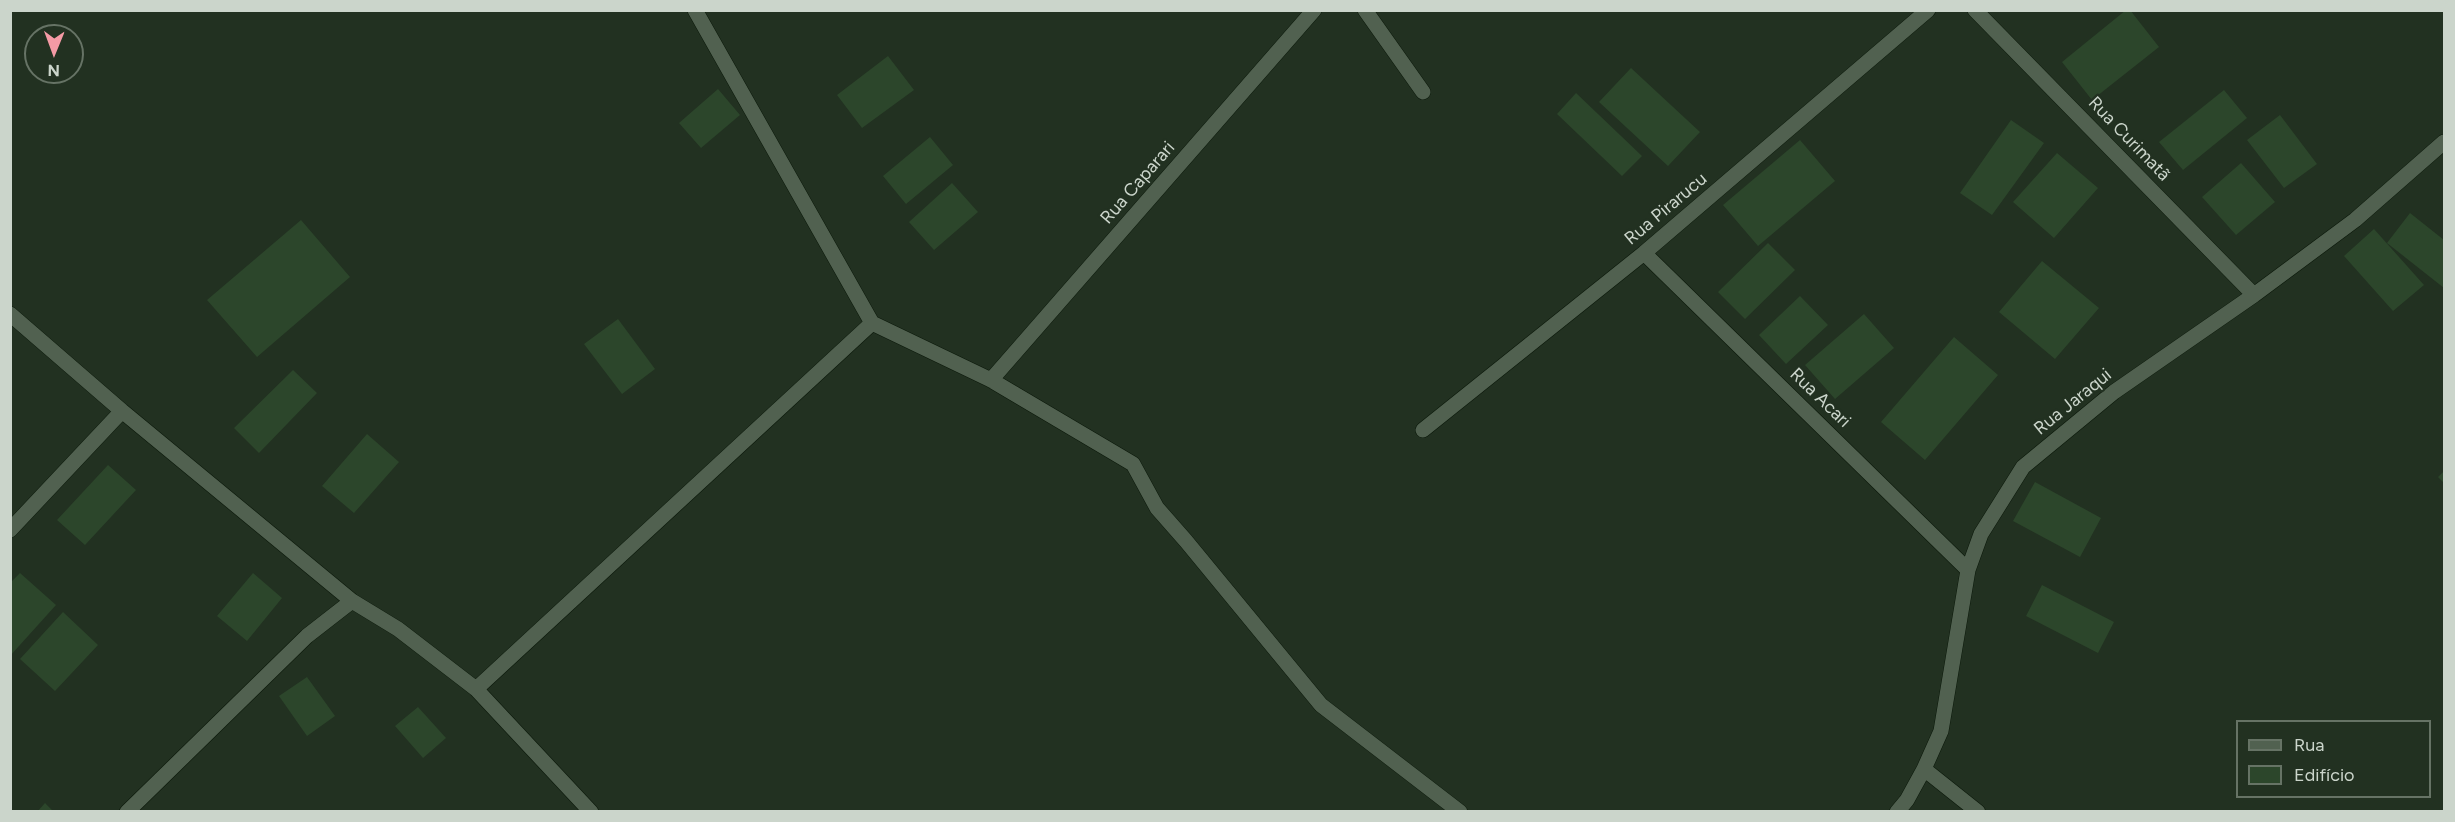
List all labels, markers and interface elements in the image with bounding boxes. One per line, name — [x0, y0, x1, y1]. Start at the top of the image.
north arrow — [24, 24, 84, 84]
text: N — [47, 61, 60, 80]
street label: Rua Curimatã — [2083, 92, 2175, 186]
street label: Rua Caparari — [1096, 137, 1180, 229]
street label: Rua Pirarucu — [1620, 168, 1712, 250]
street label: Rua Acari — [1785, 364, 1855, 432]
street label: Rua Jaraqui — [2030, 364, 2116, 440]
legend — [2236, 720, 2431, 798]
text: Rua — [2294, 734, 2325, 756]
text: Edifício — [2294, 764, 2355, 786]

